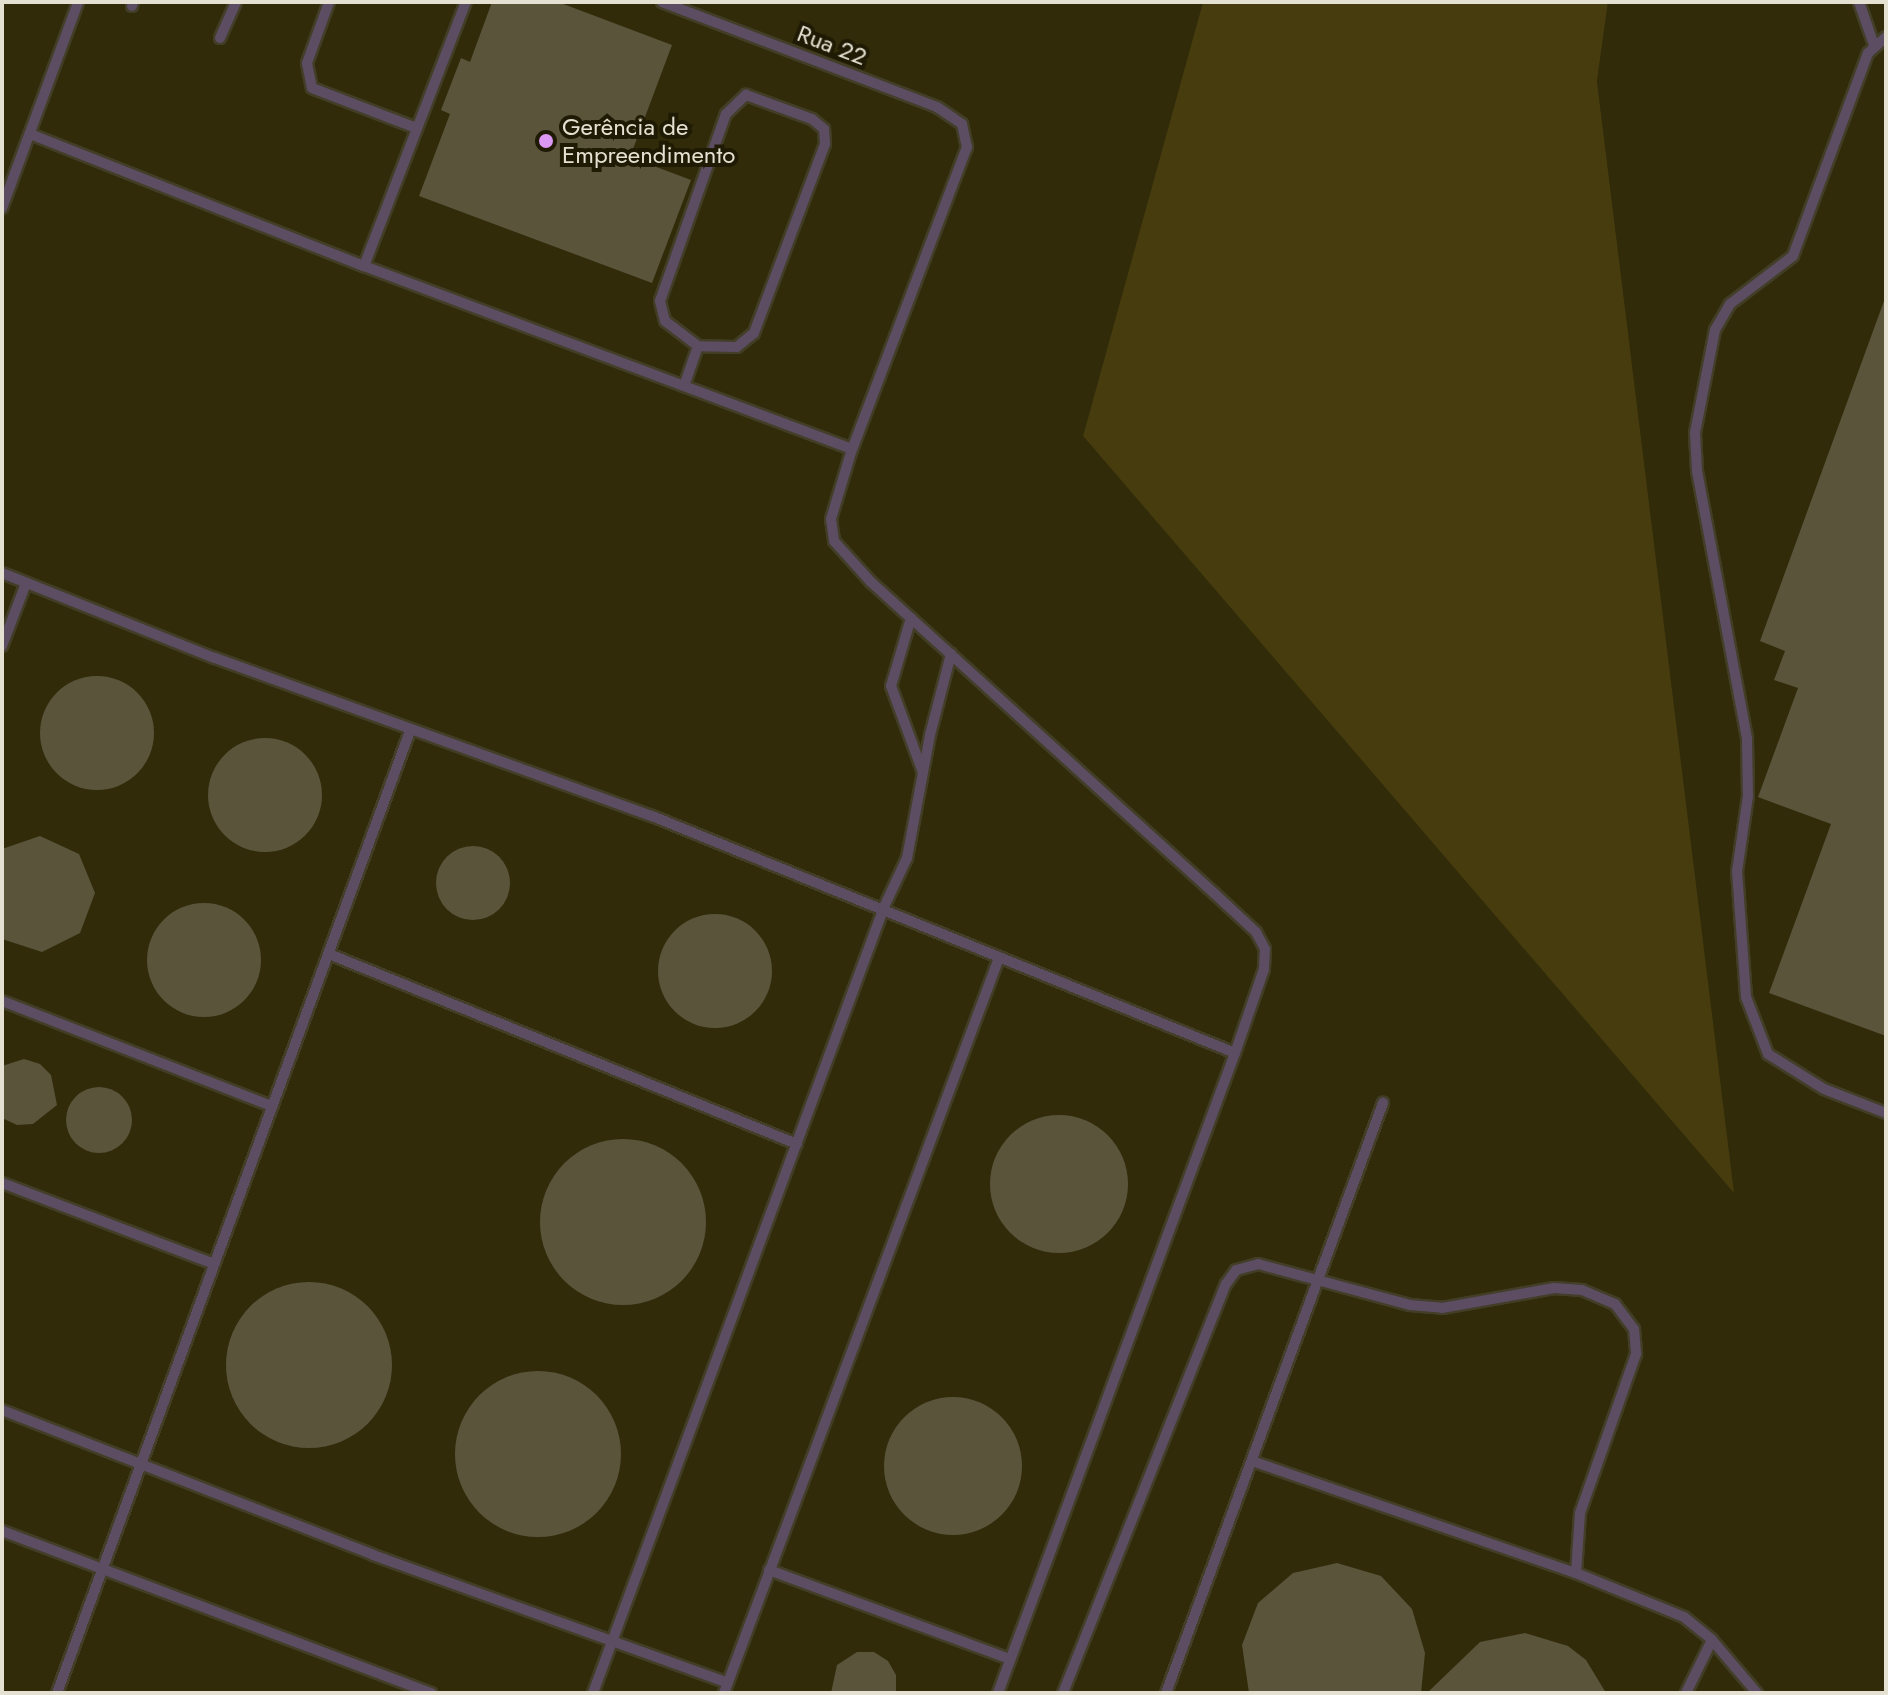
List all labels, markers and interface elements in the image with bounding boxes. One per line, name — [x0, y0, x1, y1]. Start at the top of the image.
street label: Rua 22 — [793, 19, 871, 71]
place label: Gerência de Empreendimento — [562, 113, 735, 169]
marker: Gerência de Empreendimento — [537, 132, 555, 150]

